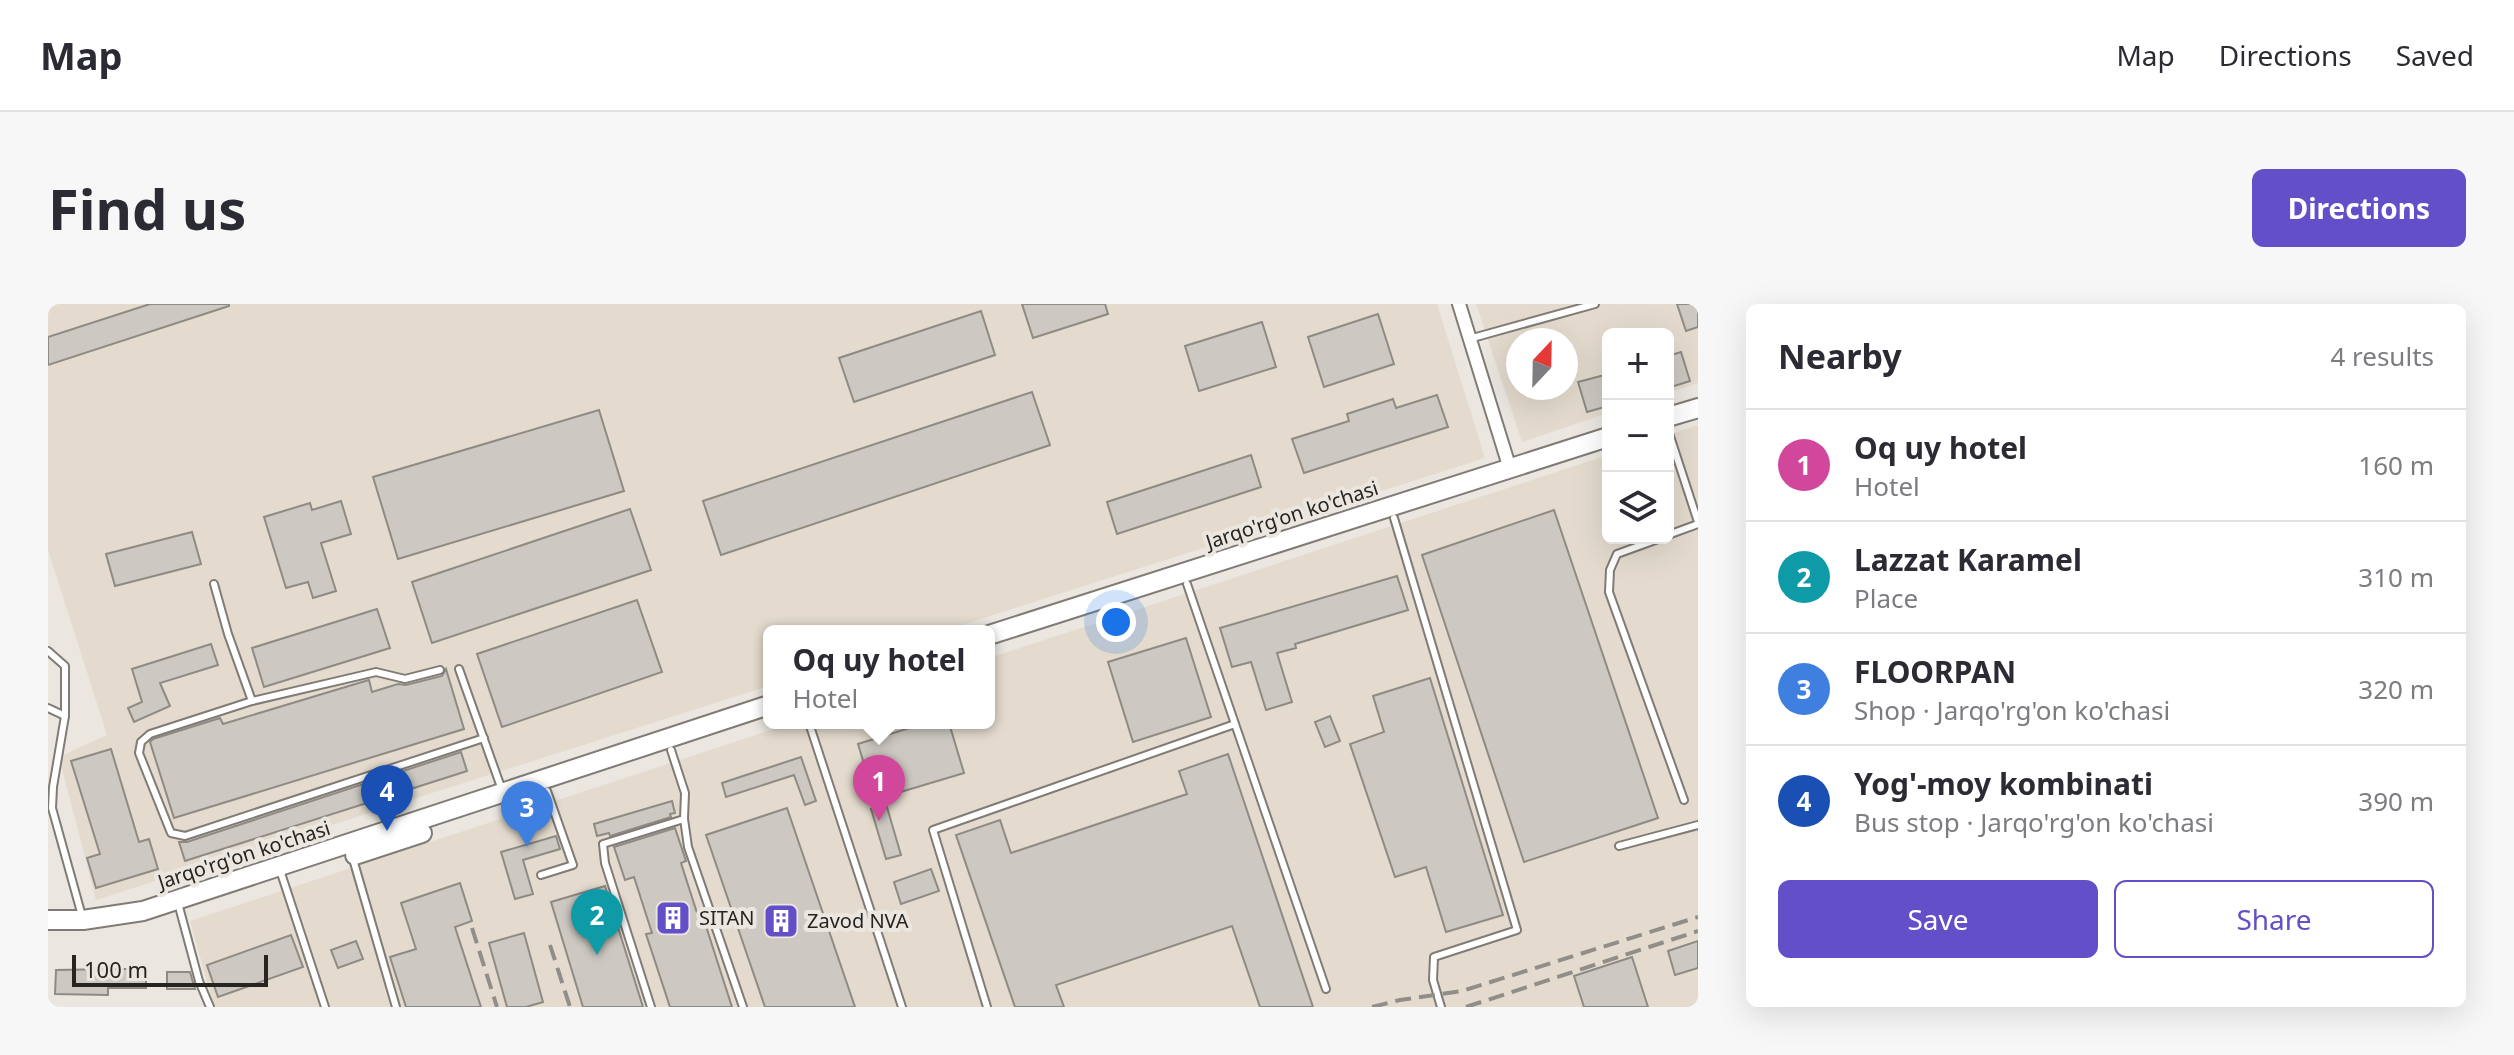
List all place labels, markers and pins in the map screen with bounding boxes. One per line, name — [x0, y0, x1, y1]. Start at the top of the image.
pin: 1 — [853, 755, 905, 821]
pin: 4 — [361, 765, 413, 831]
pin: 3 — [501, 781, 553, 847]
pin: 2 — [571, 889, 623, 955]
building icon: SITAN — [654, 899, 692, 937]
building icon: Zavod NVA — [762, 902, 800, 940]
place label: SITAN — [699, 904, 754, 931]
place label: Zavod NVA — [807, 907, 909, 934]

